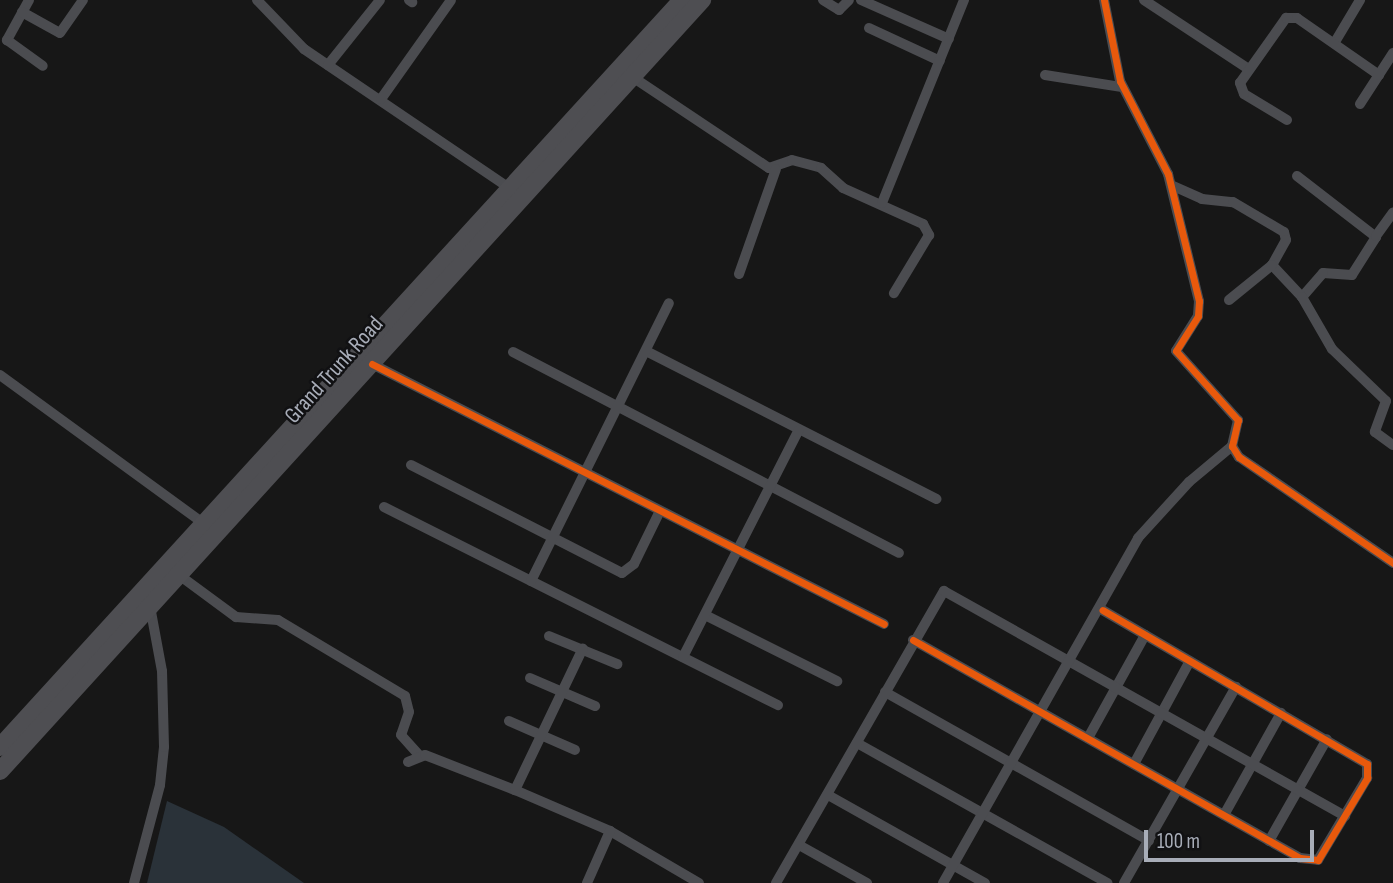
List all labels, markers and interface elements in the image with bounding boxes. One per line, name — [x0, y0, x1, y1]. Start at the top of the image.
street label: Grand Trunk Road — [279, 311, 389, 429]
scale bar — [1148, 816, 1318, 860]
text: 100 m — [1157, 829, 1200, 854]

